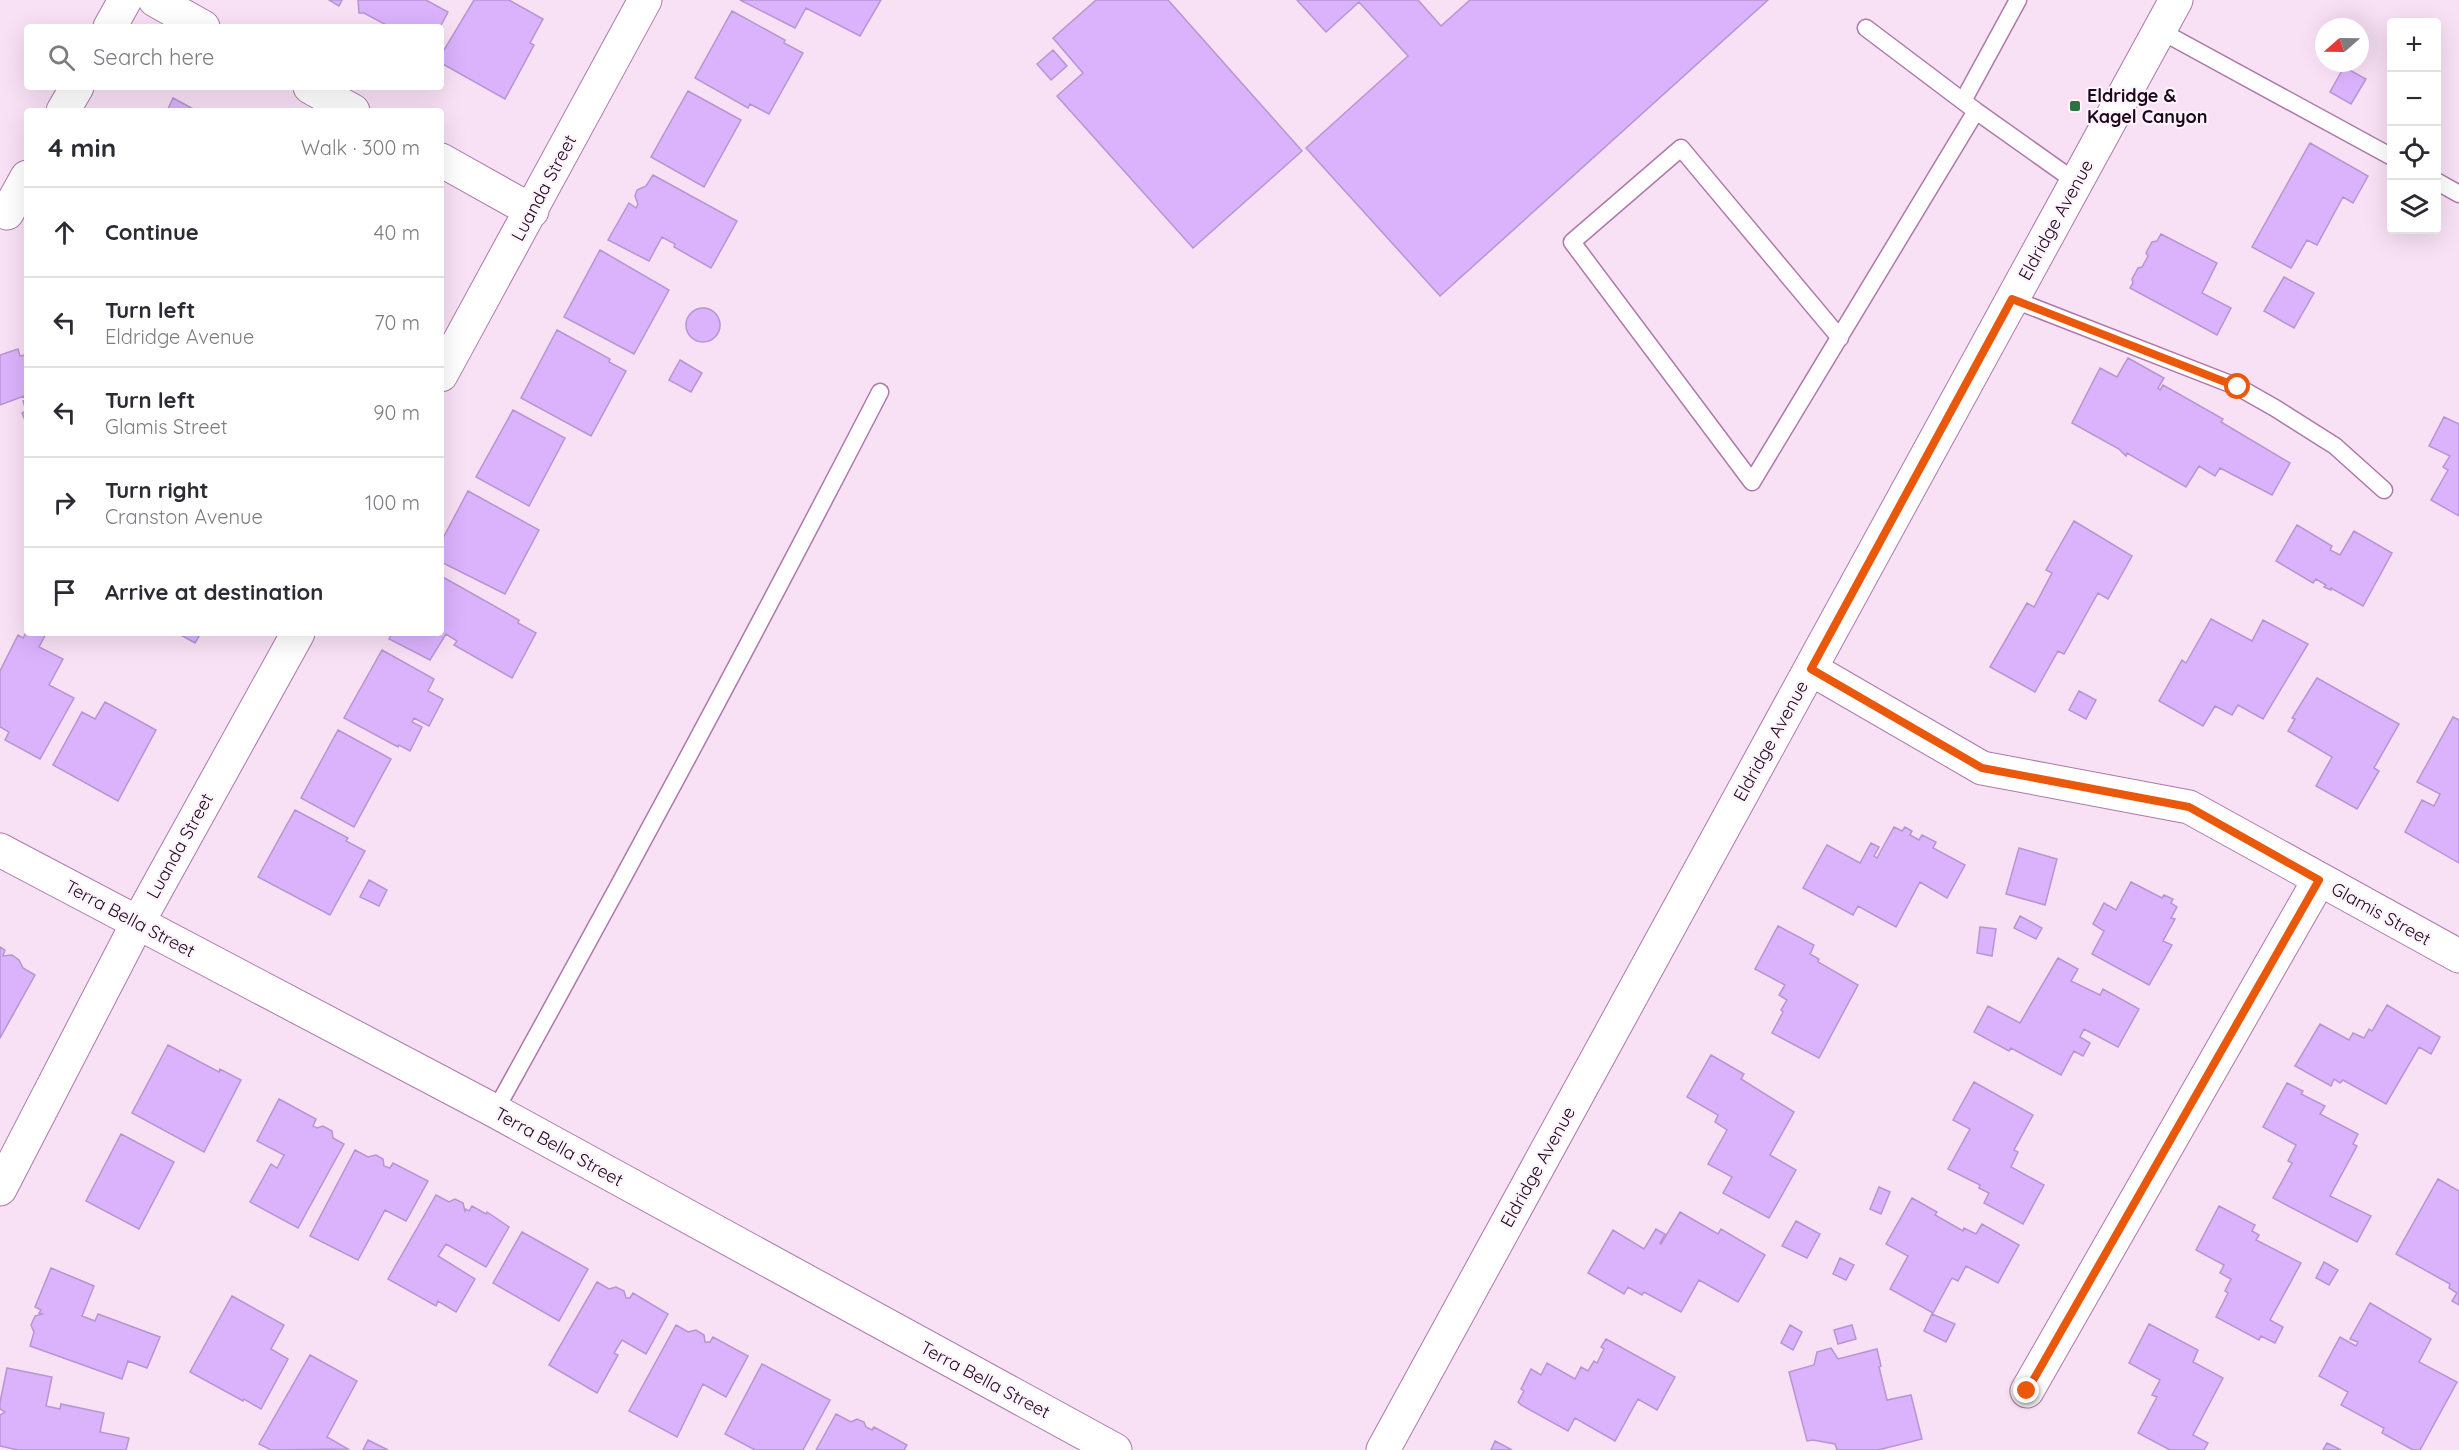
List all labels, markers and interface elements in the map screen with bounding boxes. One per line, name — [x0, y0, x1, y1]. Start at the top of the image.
north arrow — [2315, 18, 2369, 72]
map controls — [2387, 18, 2441, 234]
button: + — [2387, 18, 2441, 72]
search box — [24, 24, 444, 90]
icon: search — [45, 41, 78, 74]
text: Search here — [93, 43, 214, 71]
button: − — [2387, 72, 2441, 126]
place label: Eldridge & Kagel Canyon — [2087, 84, 2207, 128]
marker: Eldridge & Kagel Canyon — [2068, 99, 2082, 113]
button: locate — [2387, 126, 2441, 180]
text: 4 min — [48, 131, 116, 164]
street label: Luanda Street — [506, 131, 581, 245]
text: Walk · 300 m — [301, 135, 420, 160]
street label: Eldridge Avenue — [2013, 155, 2098, 284]
button: layers — [2387, 180, 2441, 234]
icon: ahead — [48, 216, 81, 249]
text: Continue — [105, 218, 199, 246]
text: 40 m — [374, 220, 420, 245]
text: Turn left — [105, 296, 195, 324]
icon: left — [48, 306, 81, 339]
text: 70 m — [374, 310, 420, 335]
text: Eldridge Avenue — [105, 324, 254, 349]
route start — [2224, 373, 2250, 399]
text: Turn left — [105, 386, 195, 414]
icon: left — [48, 396, 81, 429]
text: 90 m — [373, 400, 420, 425]
text: Glamis Street — [105, 414, 228, 439]
text: Turn right — [105, 476, 209, 504]
icon: right — [48, 486, 81, 519]
text: 100 m — [365, 490, 420, 515]
text: Cranston Avenue — [105, 504, 263, 529]
icon: arrive — [48, 576, 81, 609]
text: Arrive at destination — [105, 578, 323, 606]
street label: Eldridge Avenue — [1728, 676, 1813, 805]
street label: Luanda Street — [141, 789, 218, 903]
street label: Terra Bella Street — [61, 875, 199, 962]
street label: Glamis Street — [2327, 877, 2435, 950]
street label: Terra Bella Street — [491, 1102, 628, 1191]
street label: Eldridge Avenue — [1495, 1102, 1580, 1231]
street label: Terra Bella Street — [916, 1336, 1054, 1423]
route end — [2013, 1377, 2039, 1403]

